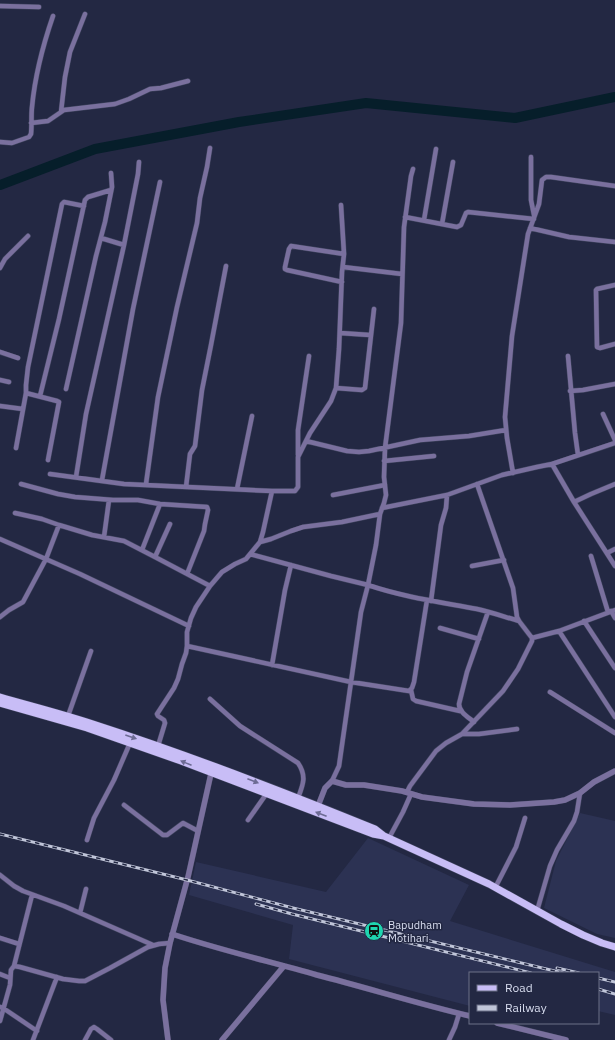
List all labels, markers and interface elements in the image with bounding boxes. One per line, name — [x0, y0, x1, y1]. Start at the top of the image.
one-way arrow — [125, 734, 137, 740]
one-way arrow — [180, 760, 192, 766]
one-way arrow — [248, 778, 260, 784]
one-way arrow — [315, 811, 327, 817]
place label: Bapudham Motihari — [388, 918, 442, 945]
station icon: Bapudham Motihari — [363, 920, 385, 942]
legend — [469, 972, 599, 1024]
text: Road — [505, 980, 533, 995]
text: Railway — [505, 1000, 547, 1015]

